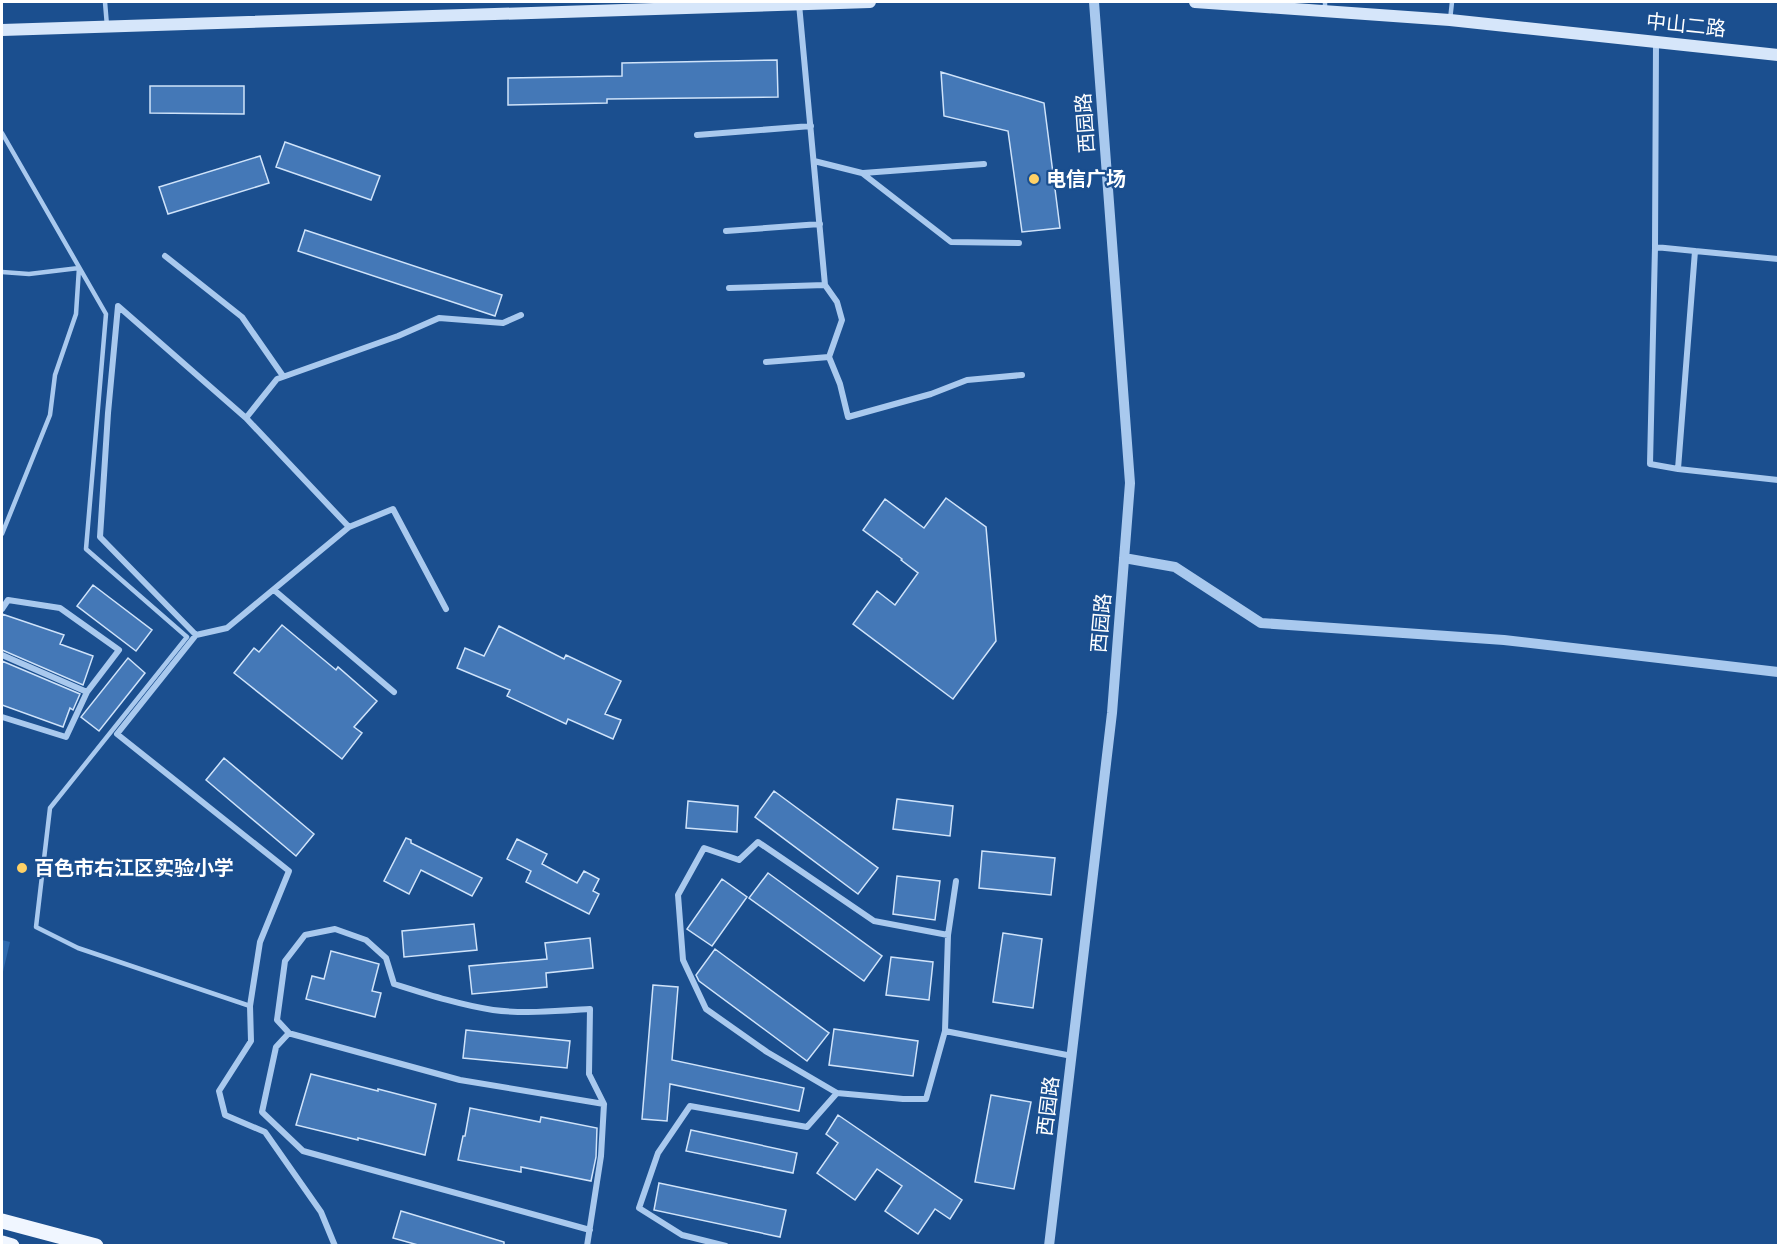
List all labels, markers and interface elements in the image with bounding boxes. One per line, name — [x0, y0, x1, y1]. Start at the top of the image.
street label: 中山二路 — [1645, 9, 1727, 40]
street label: 西园路 — [1071, 92, 1098, 154]
place label: 电信广场 — [1046, 167, 1126, 190]
marker: 电信广场 — [1027, 172, 1041, 186]
street label: 西园路 — [1086, 592, 1115, 654]
place label: 百色市右江区实验小学 — [34, 856, 234, 879]
marker: 百色市右江区实验小学 — [15, 861, 29, 875]
street label: 西园路 — [1032, 1075, 1063, 1137]

